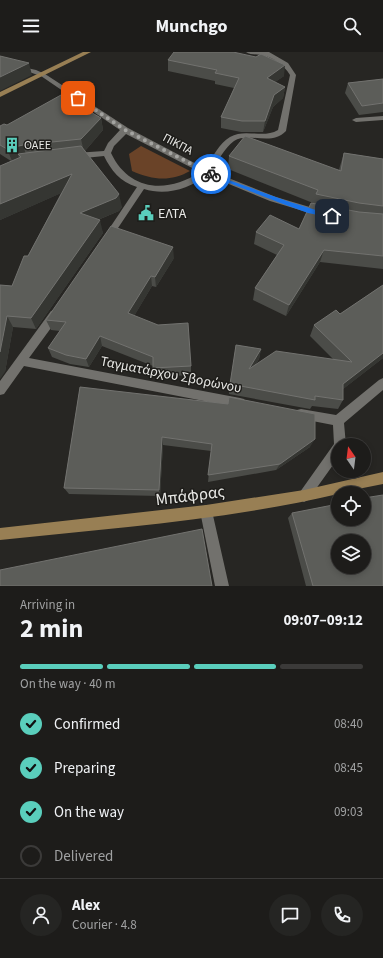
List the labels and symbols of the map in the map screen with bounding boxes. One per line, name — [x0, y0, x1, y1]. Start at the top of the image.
pin — [61, 81, 95, 115]
street label: ΠΙΚΠΑ — [160, 129, 196, 160]
building icon: ΟΑΕΕ — [3, 136, 21, 154]
place label: ΟΑΕΕ — [24, 137, 51, 154]
courier — [191, 154, 231, 194]
pin — [315, 199, 349, 233]
public building icon: ΕΛΤΑ — [137, 204, 155, 222]
place label: ΕΛΤΑ — [158, 204, 187, 224]
street label: Ταγματάρχου Σβορώνου — [99, 351, 243, 398]
north arrow — [331, 438, 371, 478]
street label: Μπάφρας — [154, 480, 226, 512]

